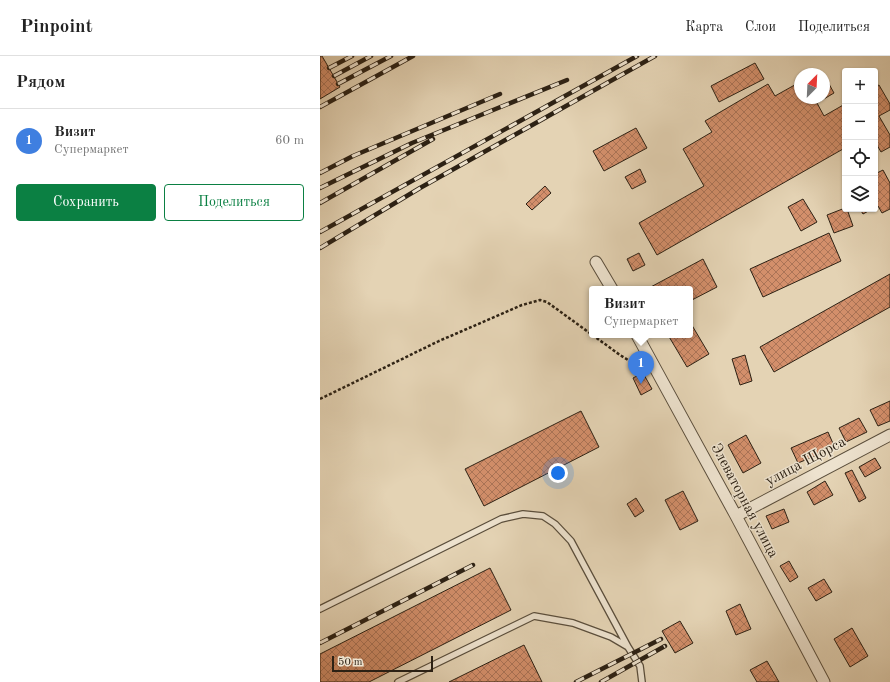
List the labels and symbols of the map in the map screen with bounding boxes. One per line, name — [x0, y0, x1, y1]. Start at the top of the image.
north arrow — [794, 68, 830, 104]
pin: 1 — [628, 351, 654, 384]
street label: улица Щорса — [763, 434, 849, 489]
street label: Элеваторная улица — [708, 441, 781, 561]
your location — [548, 463, 568, 483]
scale bar — [332, 654, 433, 673]

